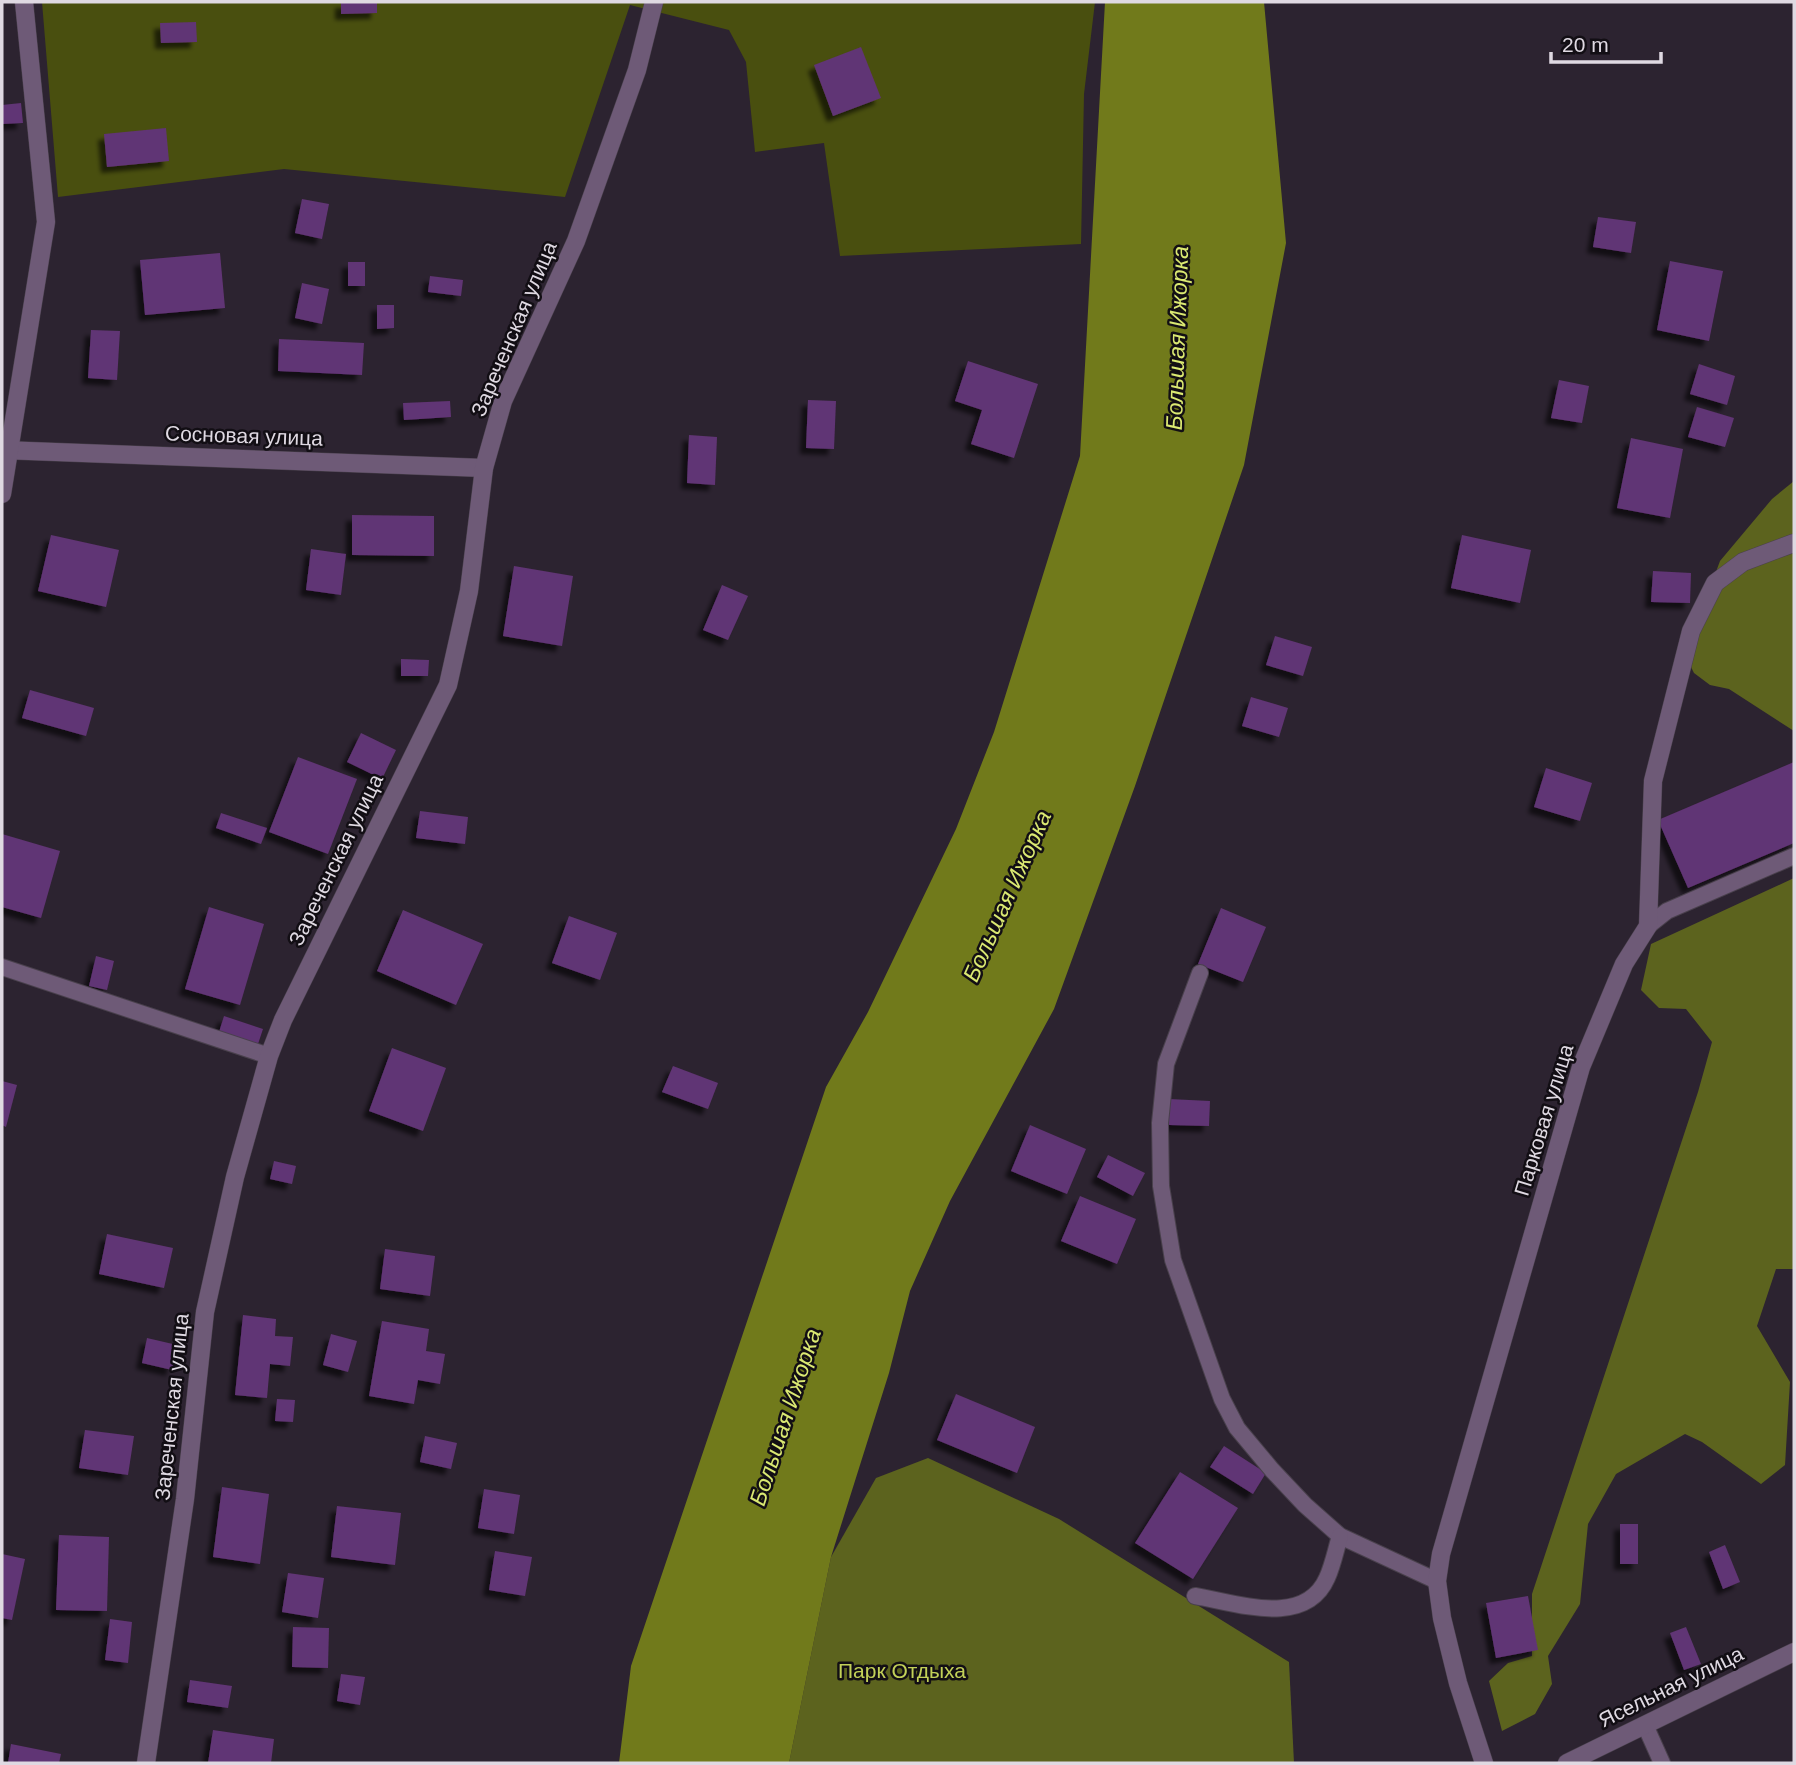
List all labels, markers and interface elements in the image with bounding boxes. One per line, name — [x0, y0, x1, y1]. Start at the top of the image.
scale bar — [1551, 21, 1661, 65]
text: 20 m — [1562, 33, 1609, 56]
street label: Зареченская улица — [466, 237, 561, 420]
water label: Большая Ижорка — [1161, 245, 1193, 431]
street label: Сосновая улица — [165, 421, 324, 450]
street label: Зареченская улица — [284, 770, 387, 949]
water label: Большая Ижорка — [958, 806, 1056, 986]
street label: Парковая улица — [1510, 1041, 1578, 1198]
street label: Зареченская улица — [150, 1312, 193, 1502]
water label: Большая Ижорка — [744, 1325, 826, 1509]
street label: Ясельная улица — [1595, 1641, 1747, 1732]
park label: Парк Отдыха — [838, 1659, 966, 1682]

